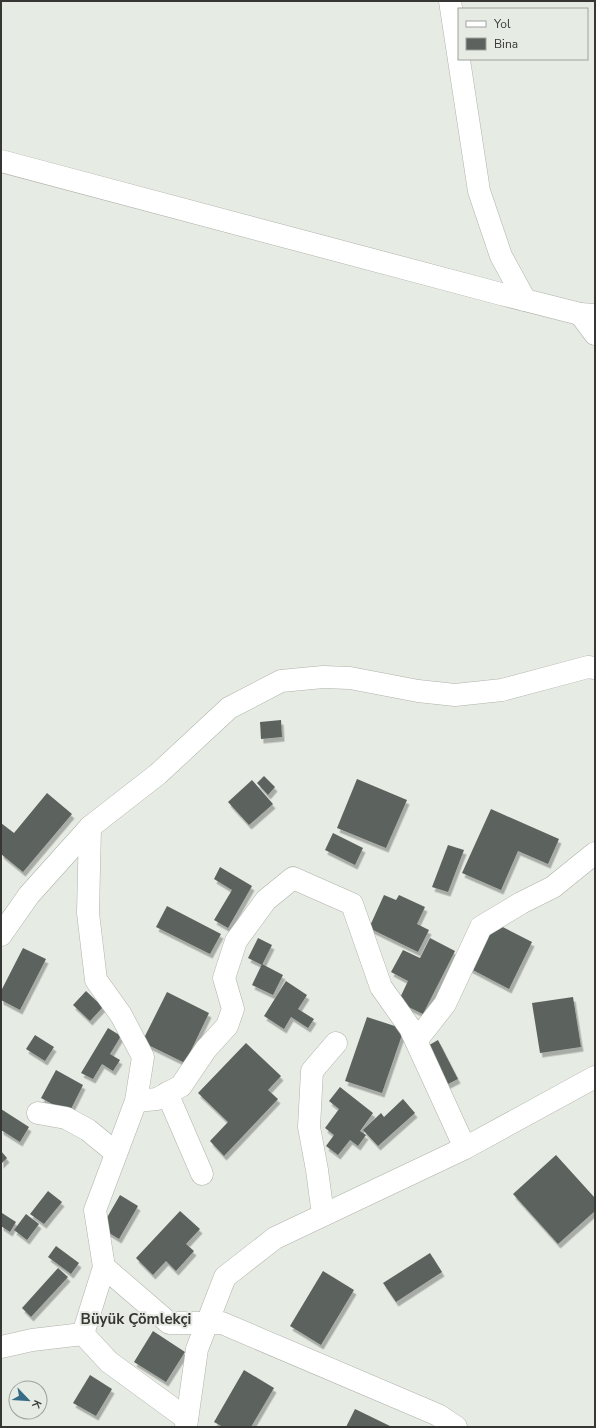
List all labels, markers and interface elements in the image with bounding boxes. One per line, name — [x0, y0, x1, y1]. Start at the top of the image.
legend — [458, 8, 588, 60]
text: Yol — [493, 16, 511, 32]
text: Bina — [494, 36, 518, 52]
district label: Büyük Çömlekçi — [81, 1309, 191, 1329]
north arrow — [8, 1380, 48, 1420]
text: K — [28, 1398, 45, 1411]

